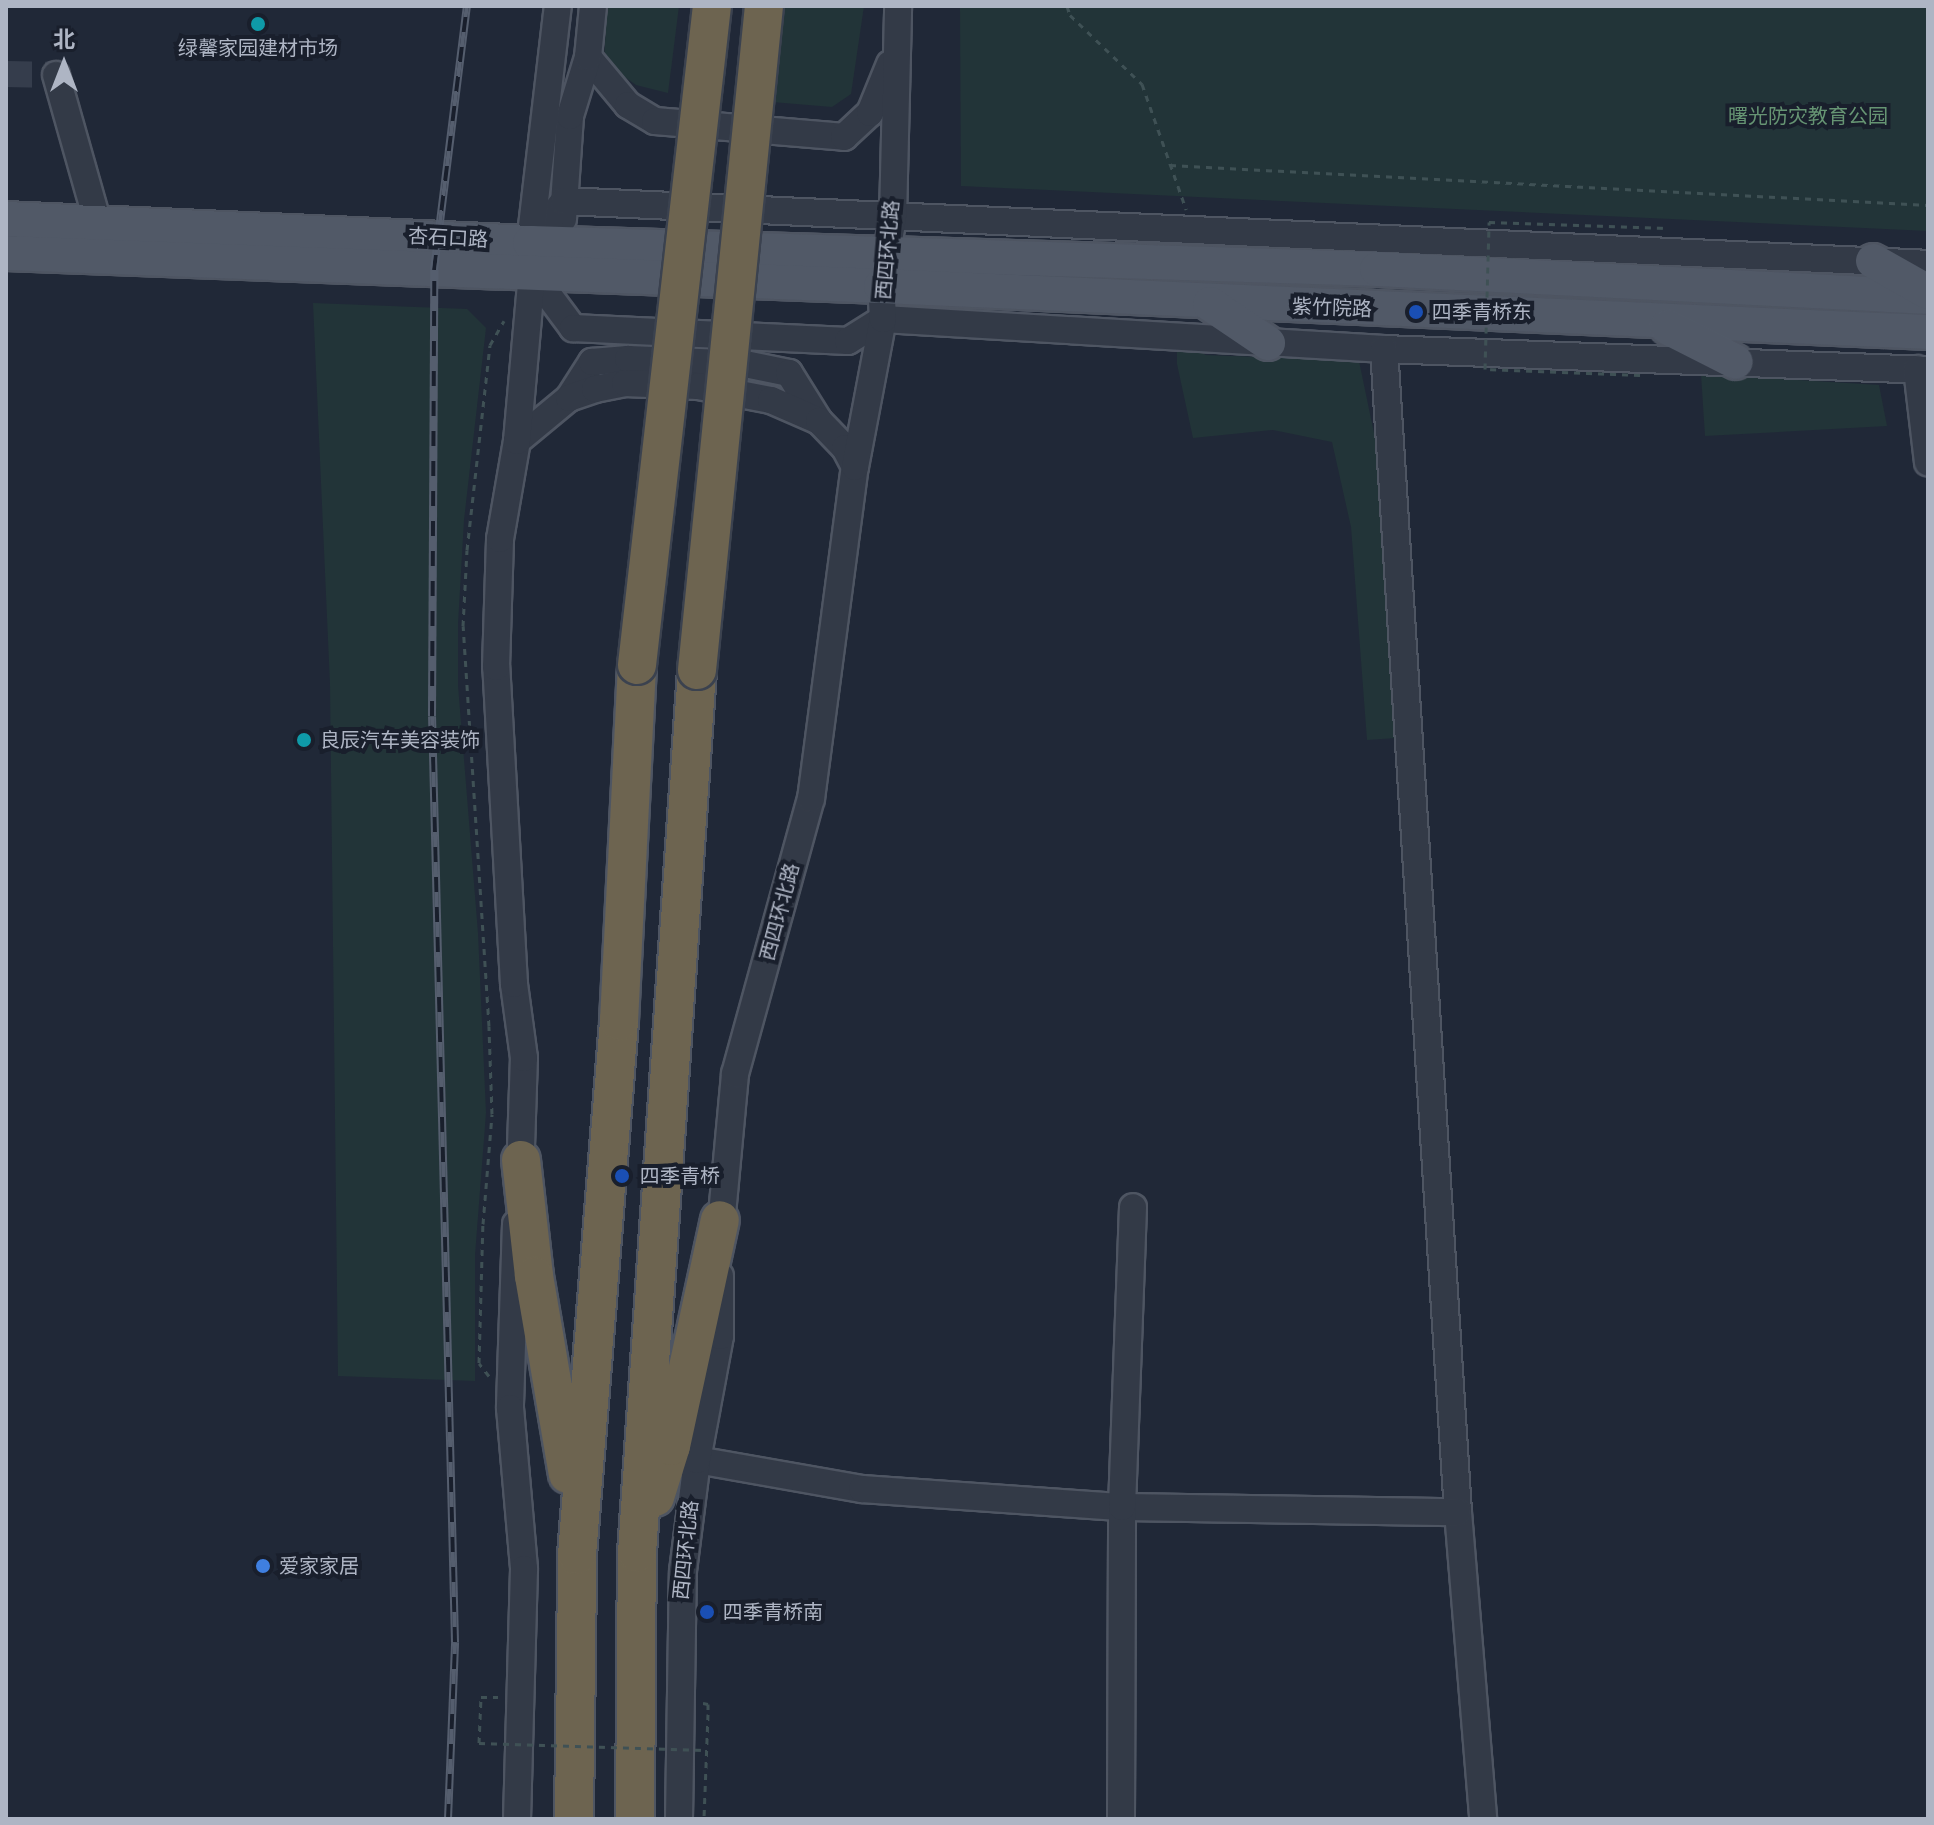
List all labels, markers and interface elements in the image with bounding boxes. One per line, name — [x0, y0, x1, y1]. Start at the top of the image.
marker: 绿馨家园建材市场 — [249, 15, 267, 33]
north arrow — [24, 24, 104, 104]
text: 北 — [53, 27, 75, 52]
place label: 绿馨家园建材市场 — [178, 36, 338, 60]
park label: 曙光防灾教育公园 — [1728, 104, 1888, 128]
street label: 西四环北路 — [872, 199, 904, 301]
street label: 杏石口路 — [407, 224, 489, 252]
street label: 紫竹院路 — [1292, 295, 1372, 321]
place label: 四季青桥东 — [1432, 300, 1532, 324]
marker: 四季青桥东 — [1407, 303, 1425, 321]
place label: 良辰汽车美容装饰 — [320, 728, 480, 752]
marker: 良辰汽车美容装饰 — [295, 731, 313, 749]
street label: 西四环北路 — [755, 861, 805, 963]
place label: 四季青桥 — [640, 1164, 720, 1188]
marker: 四季青桥 — [611, 1165, 633, 1187]
street label: 西四环北路 — [669, 1499, 703, 1601]
place label: 爱家家居 — [279, 1554, 359, 1578]
marker: 爱家家居 — [254, 1557, 272, 1575]
place label: 四季青桥南 — [723, 1600, 823, 1624]
marker: 四季青桥南 — [698, 1603, 716, 1621]

